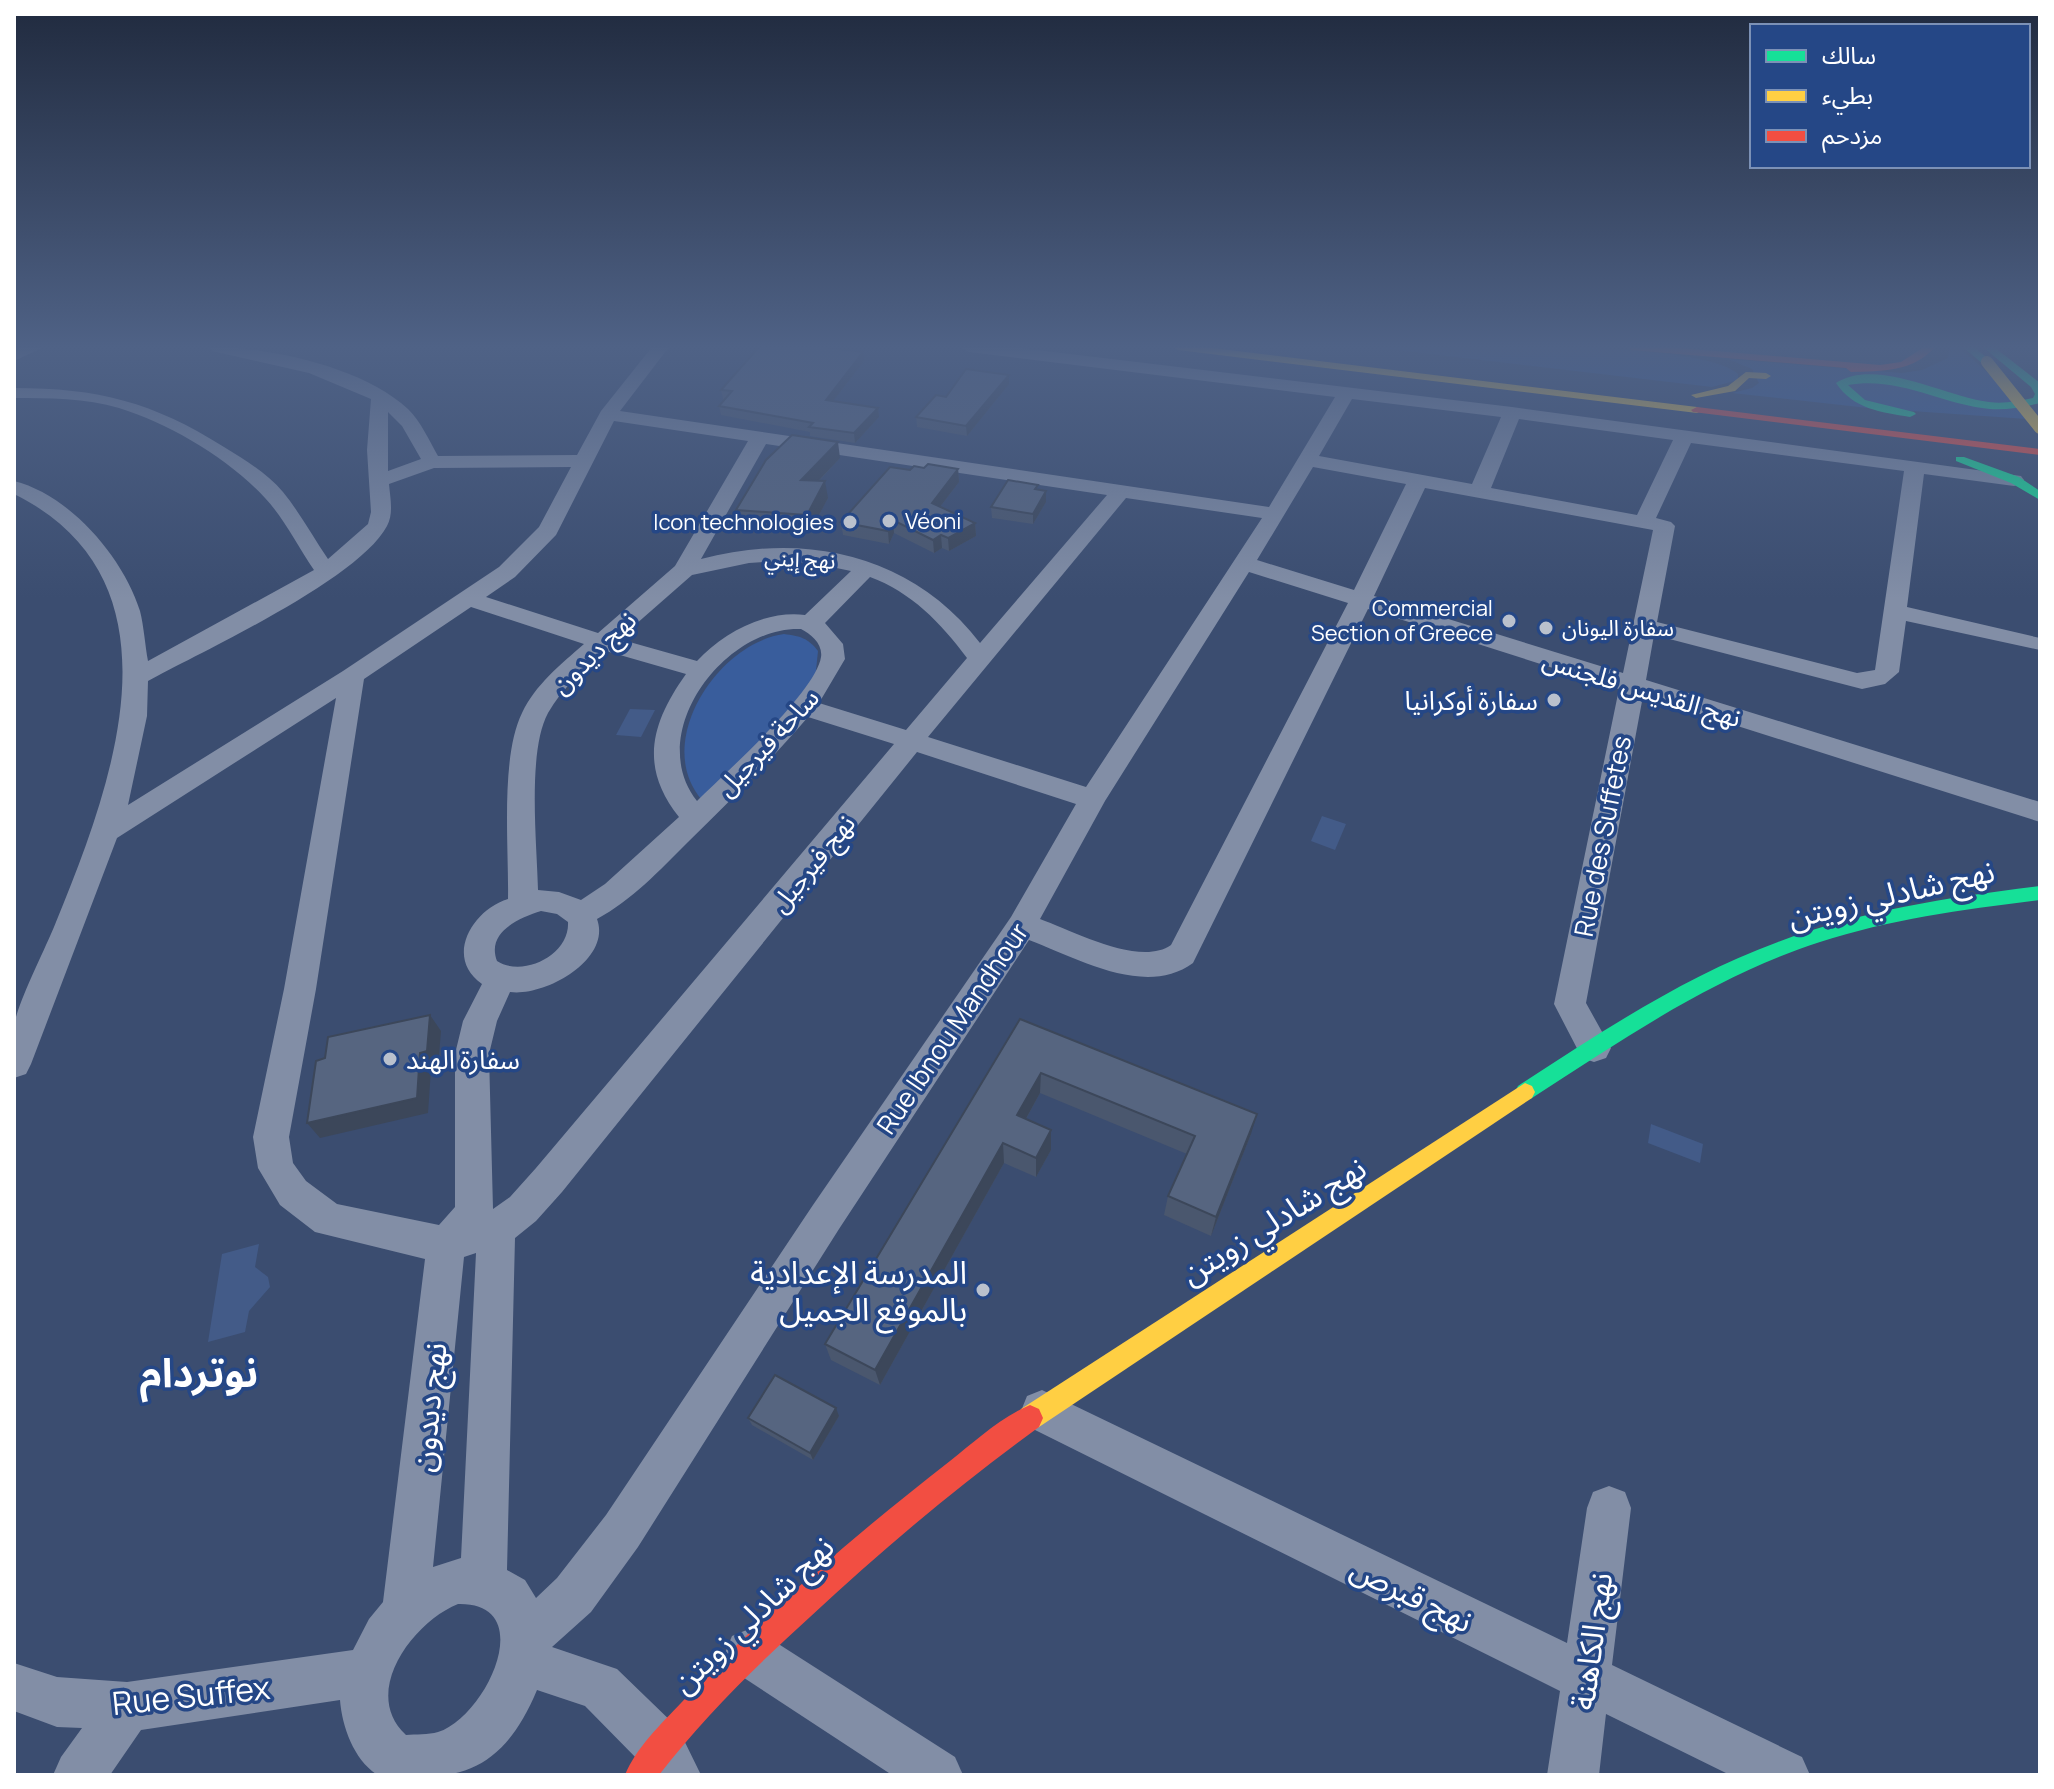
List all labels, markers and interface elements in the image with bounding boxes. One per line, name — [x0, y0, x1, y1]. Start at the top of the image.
legend — [1750, 24, 2030, 168]
text: سالك — [1822, 38, 1876, 71]
text: بطيء — [1822, 78, 1873, 115]
text: مزدحم — [1822, 118, 1882, 153]
place label: Véoni — [905, 506, 961, 536]
place label: Icon technologies — [653, 507, 834, 537]
marker: Véoni — [880, 512, 898, 530]
marker: Icon technologies — [841, 513, 859, 531]
street label: نهج إيني — [764, 542, 836, 578]
place label: Commercial Section of Greece — [1311, 593, 1493, 648]
street label: نهج ديدون — [542, 602, 646, 704]
marker: Commercial Section of Greece — [1500, 612, 1518, 630]
place label: سفارة اليونان — [1562, 613, 1674, 643]
marker: سفارة اليونان — [1537, 619, 1555, 637]
street label: نهج القديس فلجنس — [1537, 641, 1746, 738]
street label: ساحة فيرجيل — [708, 680, 826, 804]
place label: سفارة أوكرانيا — [1404, 682, 1538, 718]
marker: سفارة أوكرانيا — [1545, 691, 1563, 709]
street label: Rue des Suffetes — [1565, 733, 1639, 939]
street label: نهج فيرجيل — [761, 806, 865, 922]
street label: نهج شادلي زويتن — [1783, 848, 1999, 941]
street label: Rue Ibnou Mandhour — [868, 915, 1036, 1141]
place label: سفارة الهند — [406, 1041, 520, 1077]
marker: سفارة الهند — [381, 1050, 399, 1068]
street label: نهج شادلي زويتن — [1172, 1145, 1376, 1297]
place label: المدرسة الإعدادية بالموقع الجميل — [750, 1250, 967, 1334]
marker: المدرسة الإعدادية بالموقع الجميل — [974, 1281, 992, 1299]
street label: نهج ديدون — [399, 1340, 460, 1474]
district label: نوتردام — [140, 1344, 258, 1403]
street label: نهج شادلي زويتن — [661, 1525, 846, 1706]
street label: نهج قبرص — [1342, 1546, 1480, 1645]
street label: نهج الكاهنة — [1560, 1569, 1625, 1713]
street label: Rue Suffex — [110, 1665, 272, 1725]

